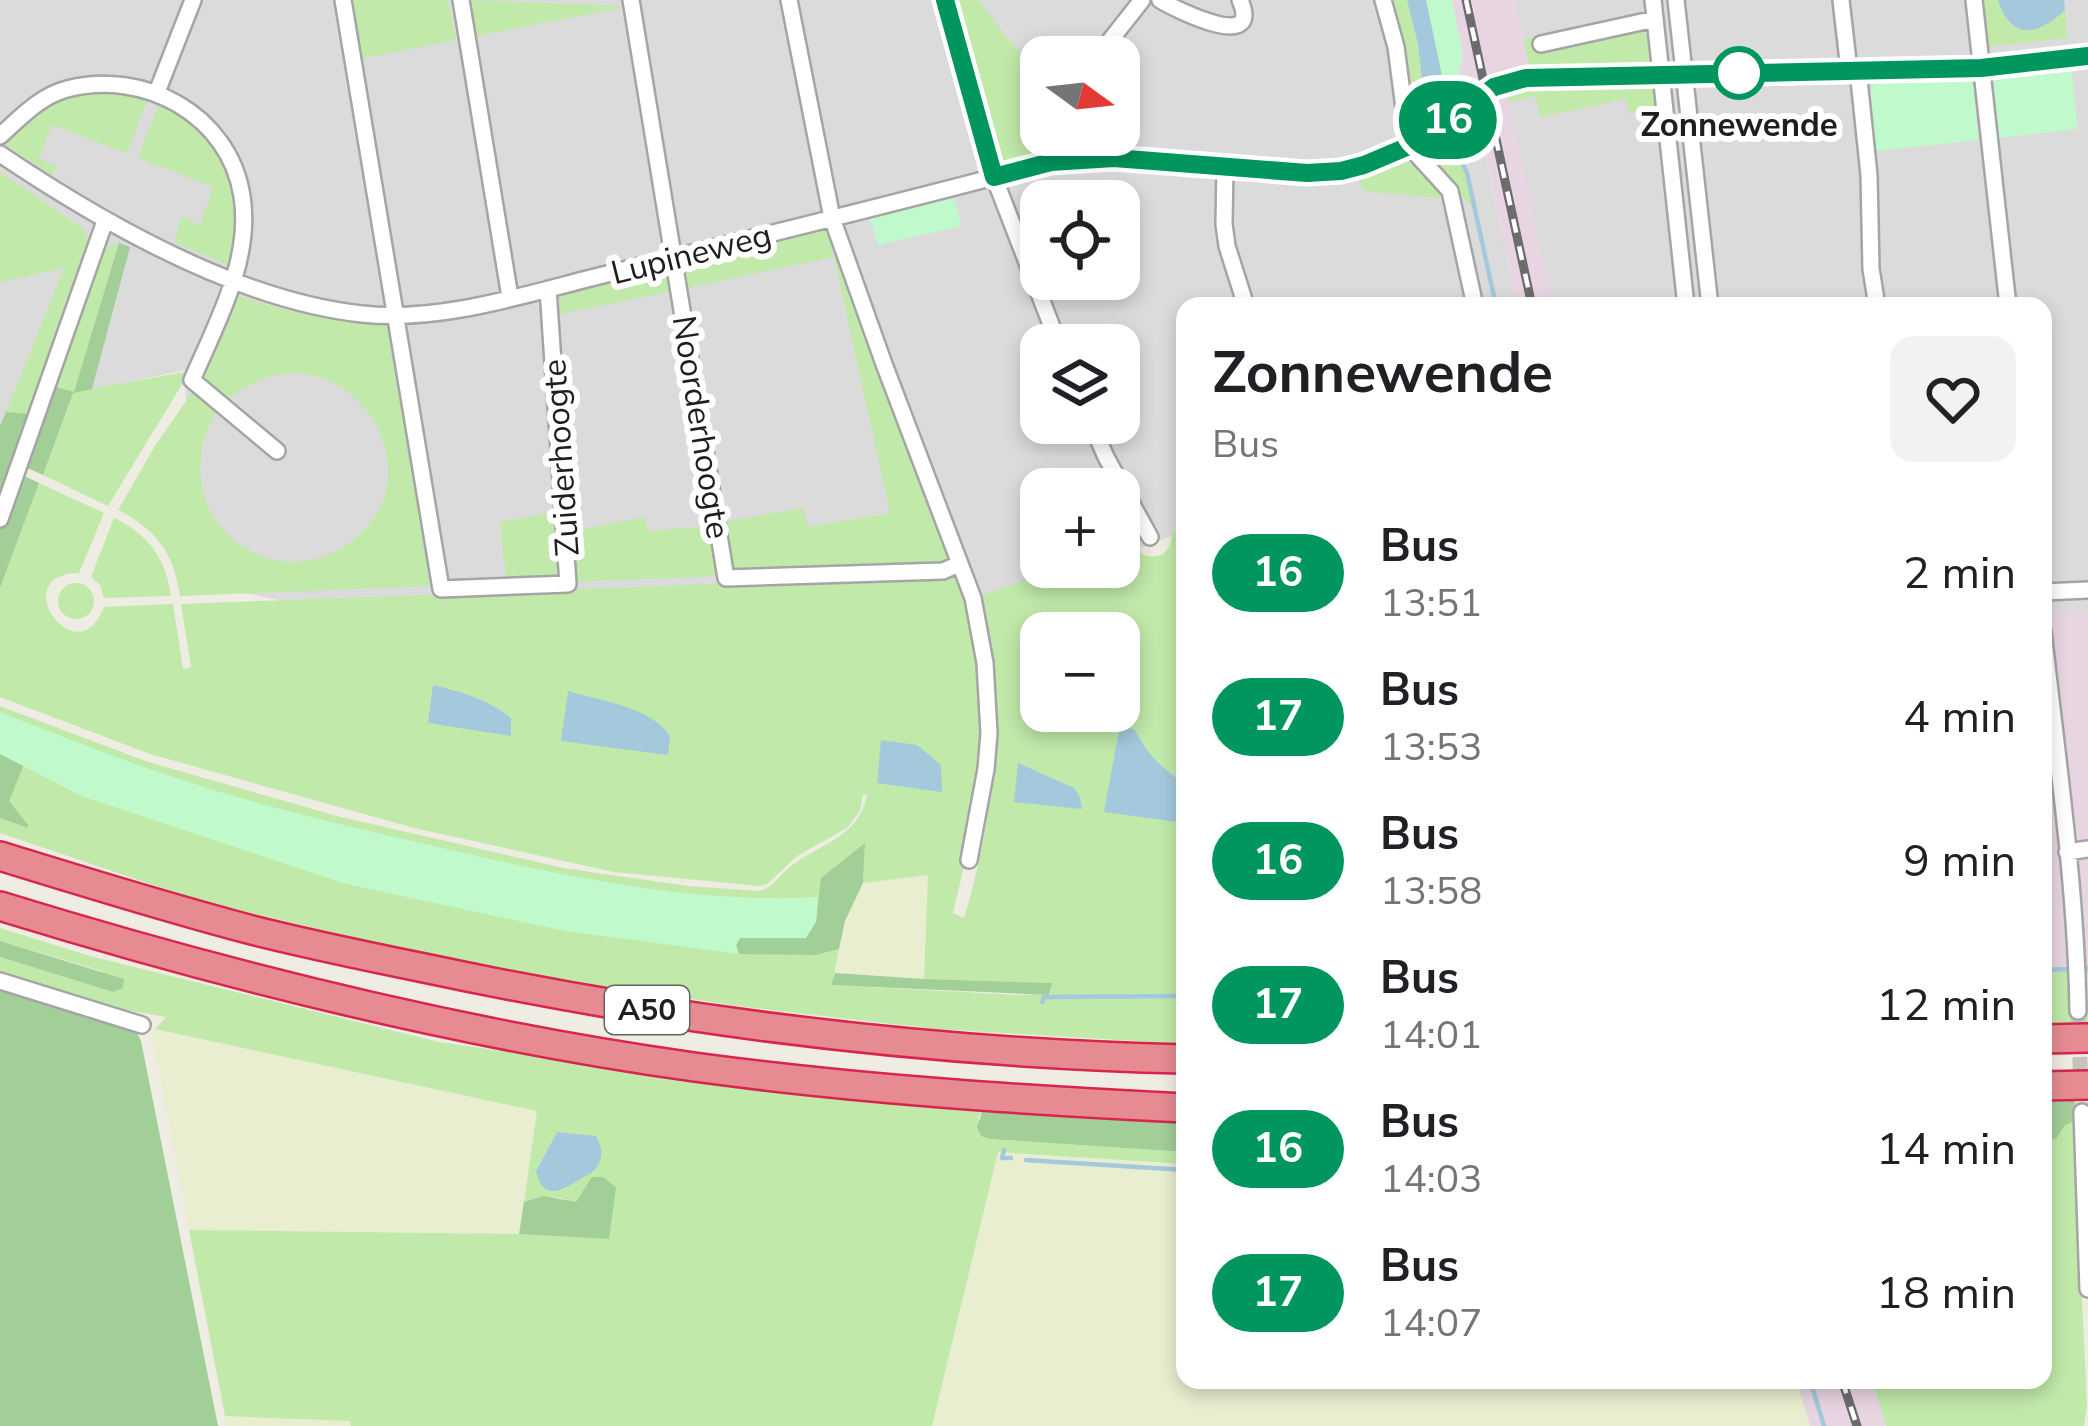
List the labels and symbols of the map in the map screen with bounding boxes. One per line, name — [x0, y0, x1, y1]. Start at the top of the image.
north arrow — [1020, 36, 1140, 156]
marker: Zonnewende — [1714, 48, 1764, 98]
line badge: 16 — [1394, 81, 1502, 159]
place label: Zonnewende — [1640, 103, 1838, 148]
street label: Lupineweg — [607, 213, 776, 296]
street label: Noorderhoogte — [661, 313, 740, 542]
street label: Zuiderhoogte — [532, 358, 591, 558]
road number: A50 — [605, 986, 689, 1034]

